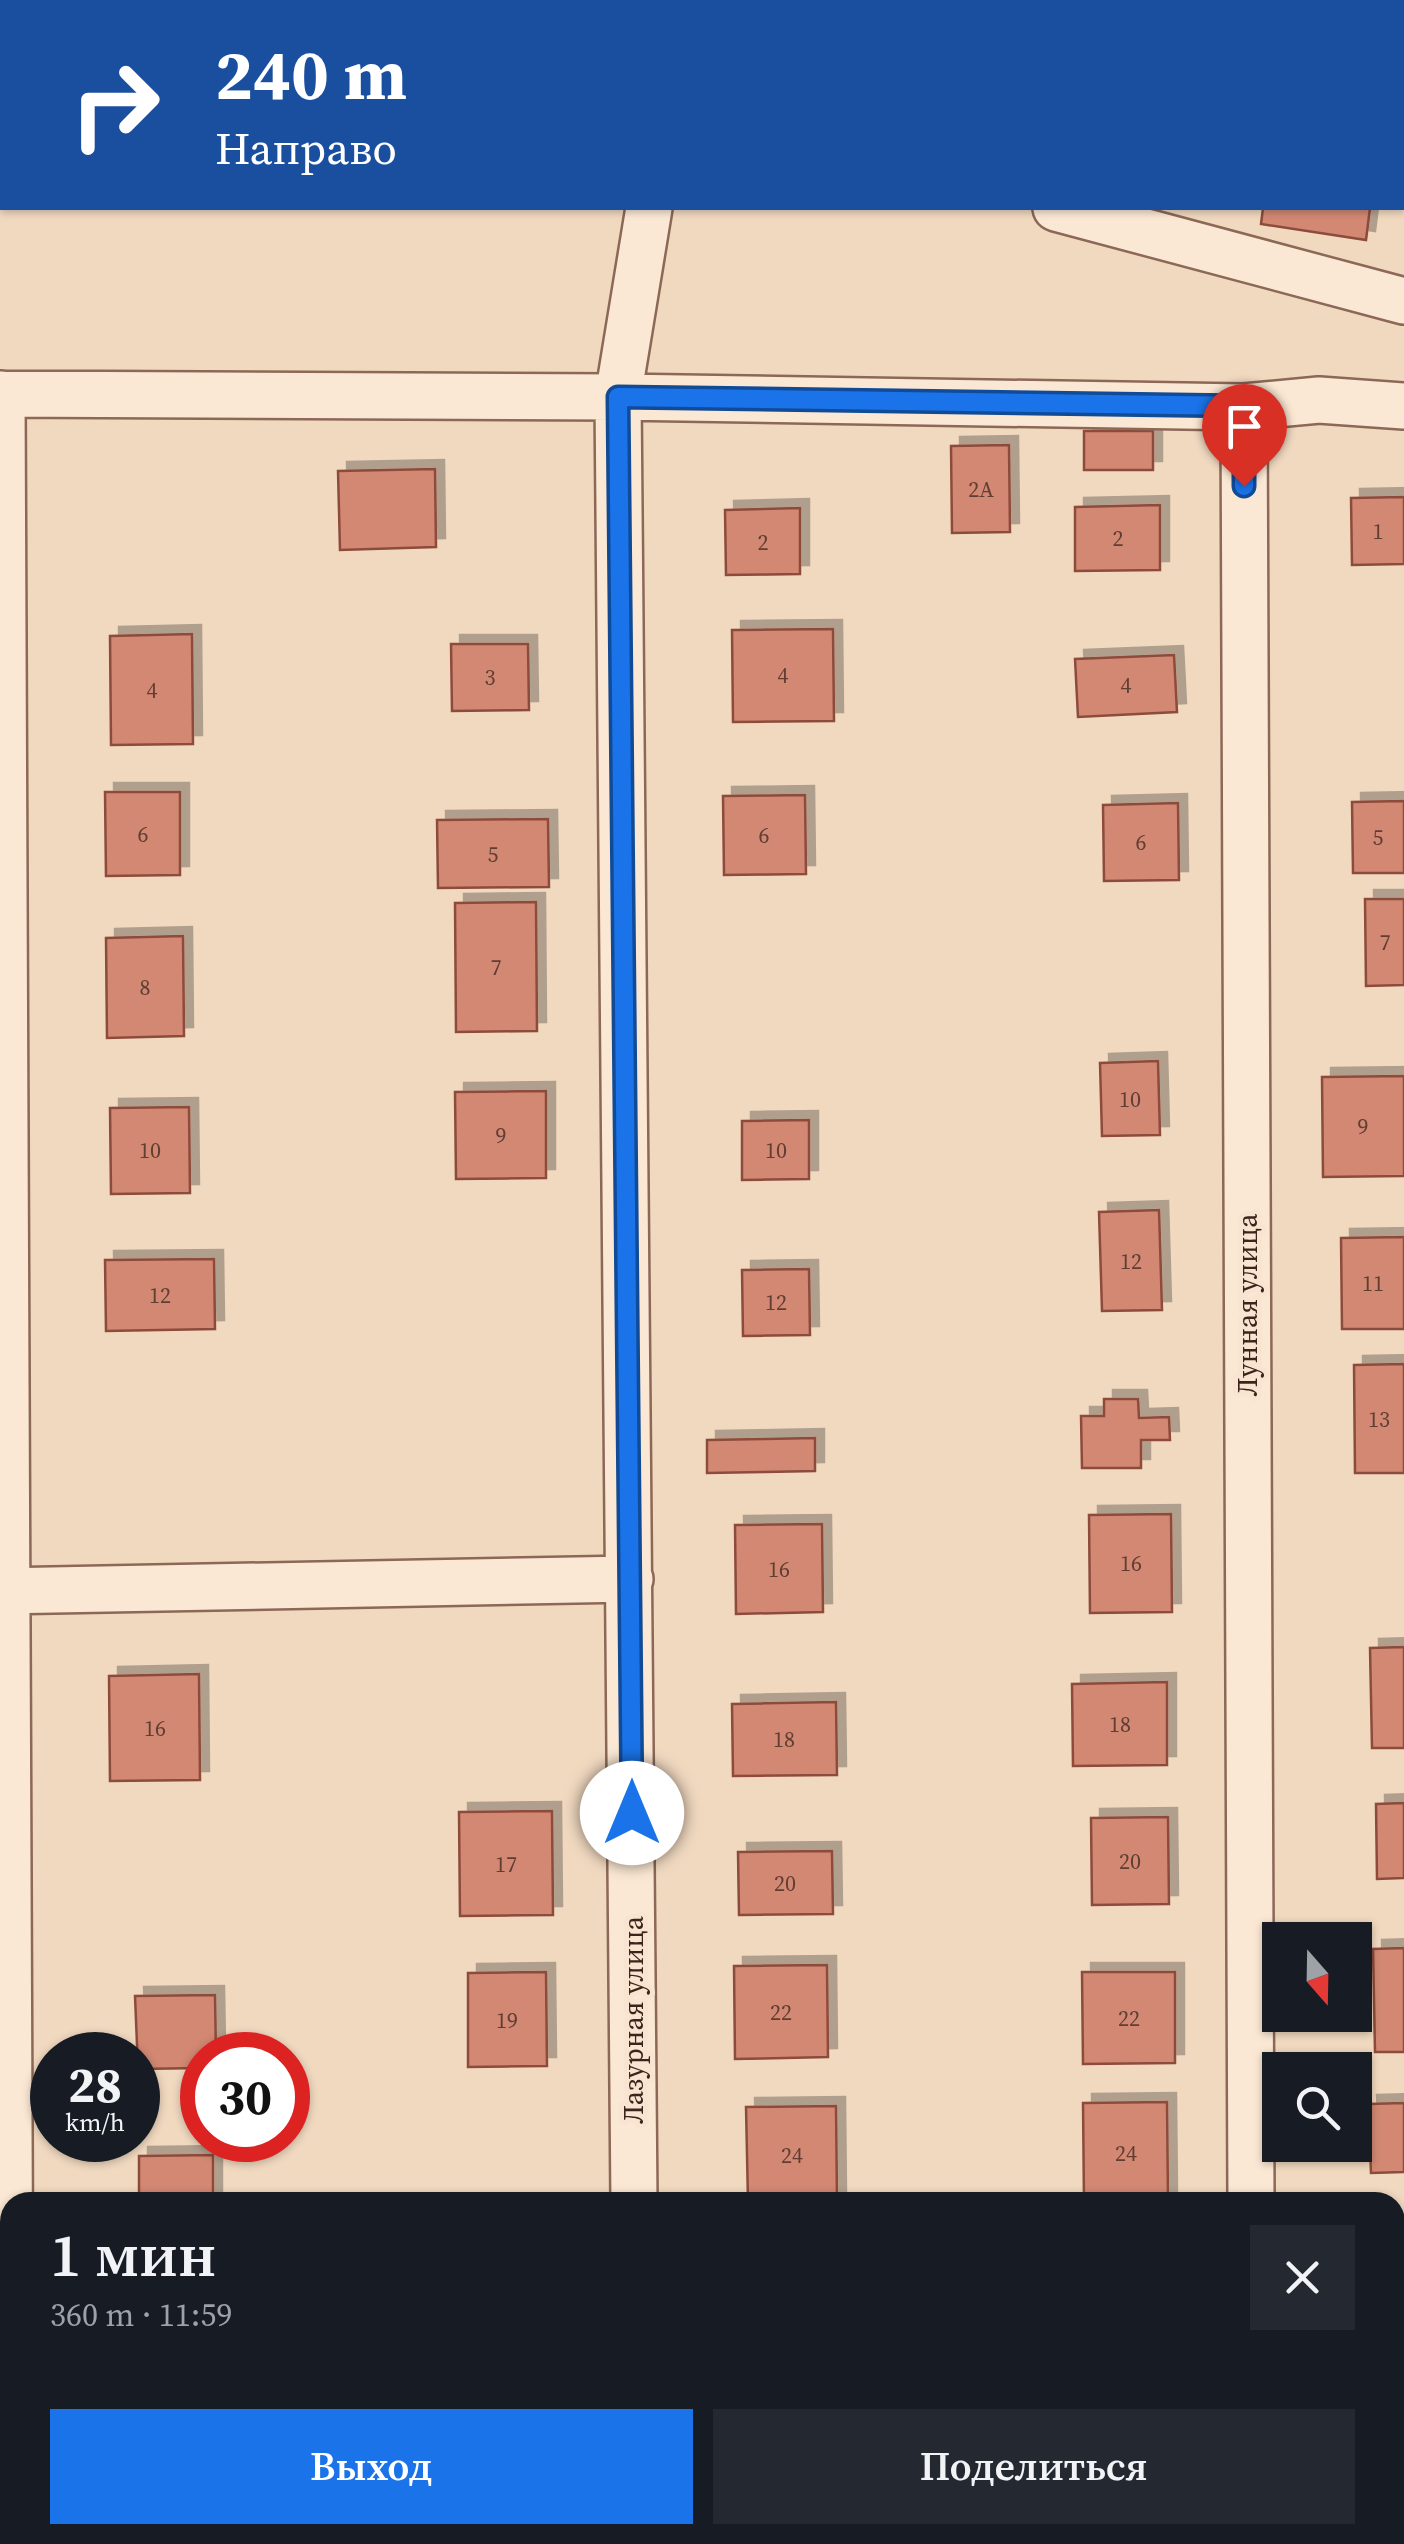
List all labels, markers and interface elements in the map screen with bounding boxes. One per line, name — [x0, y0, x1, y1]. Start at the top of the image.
text: 240 m — [215, 26, 407, 122]
icon: right — [50, 40, 180, 170]
text: Направо — [215, 117, 397, 179]
pin — [1202, 384, 1287, 487]
icon: arrive — [1217, 399, 1272, 454]
house number: 2А — [968, 474, 994, 504]
house number: 1 — [1372, 516, 1384, 546]
house number: 2 — [1112, 523, 1124, 553]
house number: 2 — [757, 527, 769, 557]
house number: 4 — [777, 660, 789, 690]
house number: 3 — [484, 662, 496, 692]
house number: 4 — [1120, 670, 1132, 700]
house number: 4 — [146, 675, 158, 705]
house number: 6 — [137, 819, 149, 849]
house number: 6 — [758, 820, 770, 850]
house number: 5 — [1372, 822, 1384, 852]
house number: 6 — [1135, 827, 1147, 857]
house number: 5 — [487, 839, 499, 869]
house number: 7 — [1379, 927, 1391, 957]
house number: 7 — [490, 952, 502, 982]
house number: 8 — [139, 972, 151, 1002]
house number: 10 — [1119, 1084, 1141, 1114]
house number: 9 — [1357, 1111, 1369, 1141]
house number: 9 — [495, 1120, 507, 1150]
house number: 10 — [139, 1135, 161, 1165]
house number: 10 — [765, 1135, 787, 1165]
street label: Лунная улица — [1228, 1213, 1266, 1396]
house number: 12 — [1120, 1246, 1142, 1276]
house number: 11 — [1362, 1268, 1384, 1298]
house number: 12 — [149, 1280, 171, 1310]
house number: 12 — [765, 1287, 787, 1317]
house number: 13 — [1368, 1404, 1390, 1434]
house number: 16 — [1120, 1548, 1142, 1578]
house number: 16 — [768, 1554, 790, 1584]
house number: 18 — [1109, 1709, 1131, 1739]
house number: 16 — [144, 1713, 166, 1743]
house number: 18 — [773, 1724, 795, 1754]
position arrow — [580, 1761, 684, 1865]
house number: 20 — [1119, 1846, 1141, 1876]
house number: 17 — [495, 1849, 517, 1879]
house number: 20 — [774, 1868, 796, 1898]
street label: Лазурная улица — [614, 1915, 652, 2124]
north arrow — [1262, 1922, 1372, 2032]
map controls — [1262, 1922, 1372, 2162]
house number: 22 — [770, 1997, 792, 2027]
house number: 22 — [1118, 2003, 1140, 2033]
house number: 19 — [496, 2005, 518, 2035]
speed limit sign: 30 — [180, 2032, 310, 2162]
text: 28 — [68, 2050, 122, 2119]
button: search — [1262, 2052, 1372, 2162]
text: km/h — [65, 2105, 125, 2139]
house number: 24 — [1115, 2138, 1137, 2168]
house number: 24 — [781, 2140, 803, 2170]
text: 1 мин — [50, 2214, 216, 2296]
button: close — [1250, 2225, 1355, 2330]
text: 360 m · 11:59 — [50, 2293, 232, 2337]
button: Выход — [50, 2409, 693, 2524]
button: Поделиться — [713, 2409, 1355, 2524]

